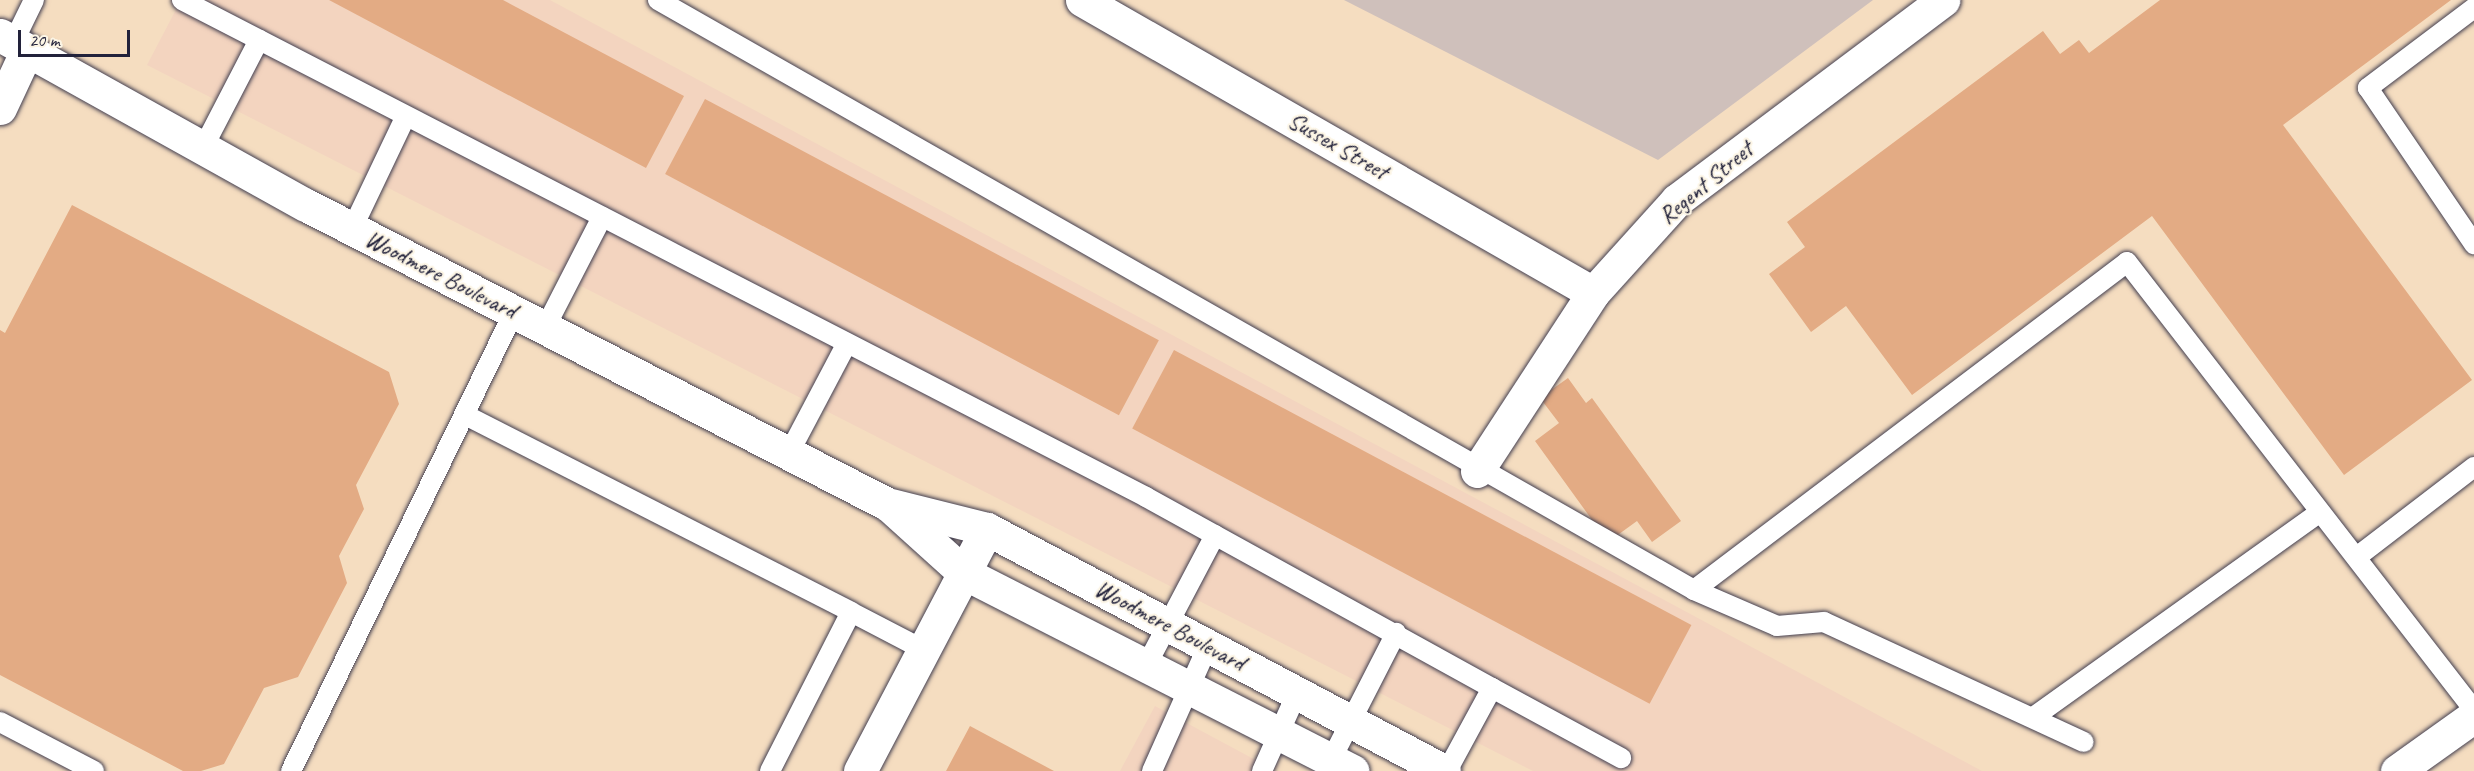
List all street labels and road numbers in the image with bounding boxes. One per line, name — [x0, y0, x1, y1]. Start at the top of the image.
street label: Sussex Street — [1283, 106, 1393, 186]
street label: Regent Street — [1653, 135, 1759, 231]
street label: Woodmere Boulevard — [360, 224, 522, 326]
street label: Woodmere Boulevard — [1090, 574, 1250, 678]

